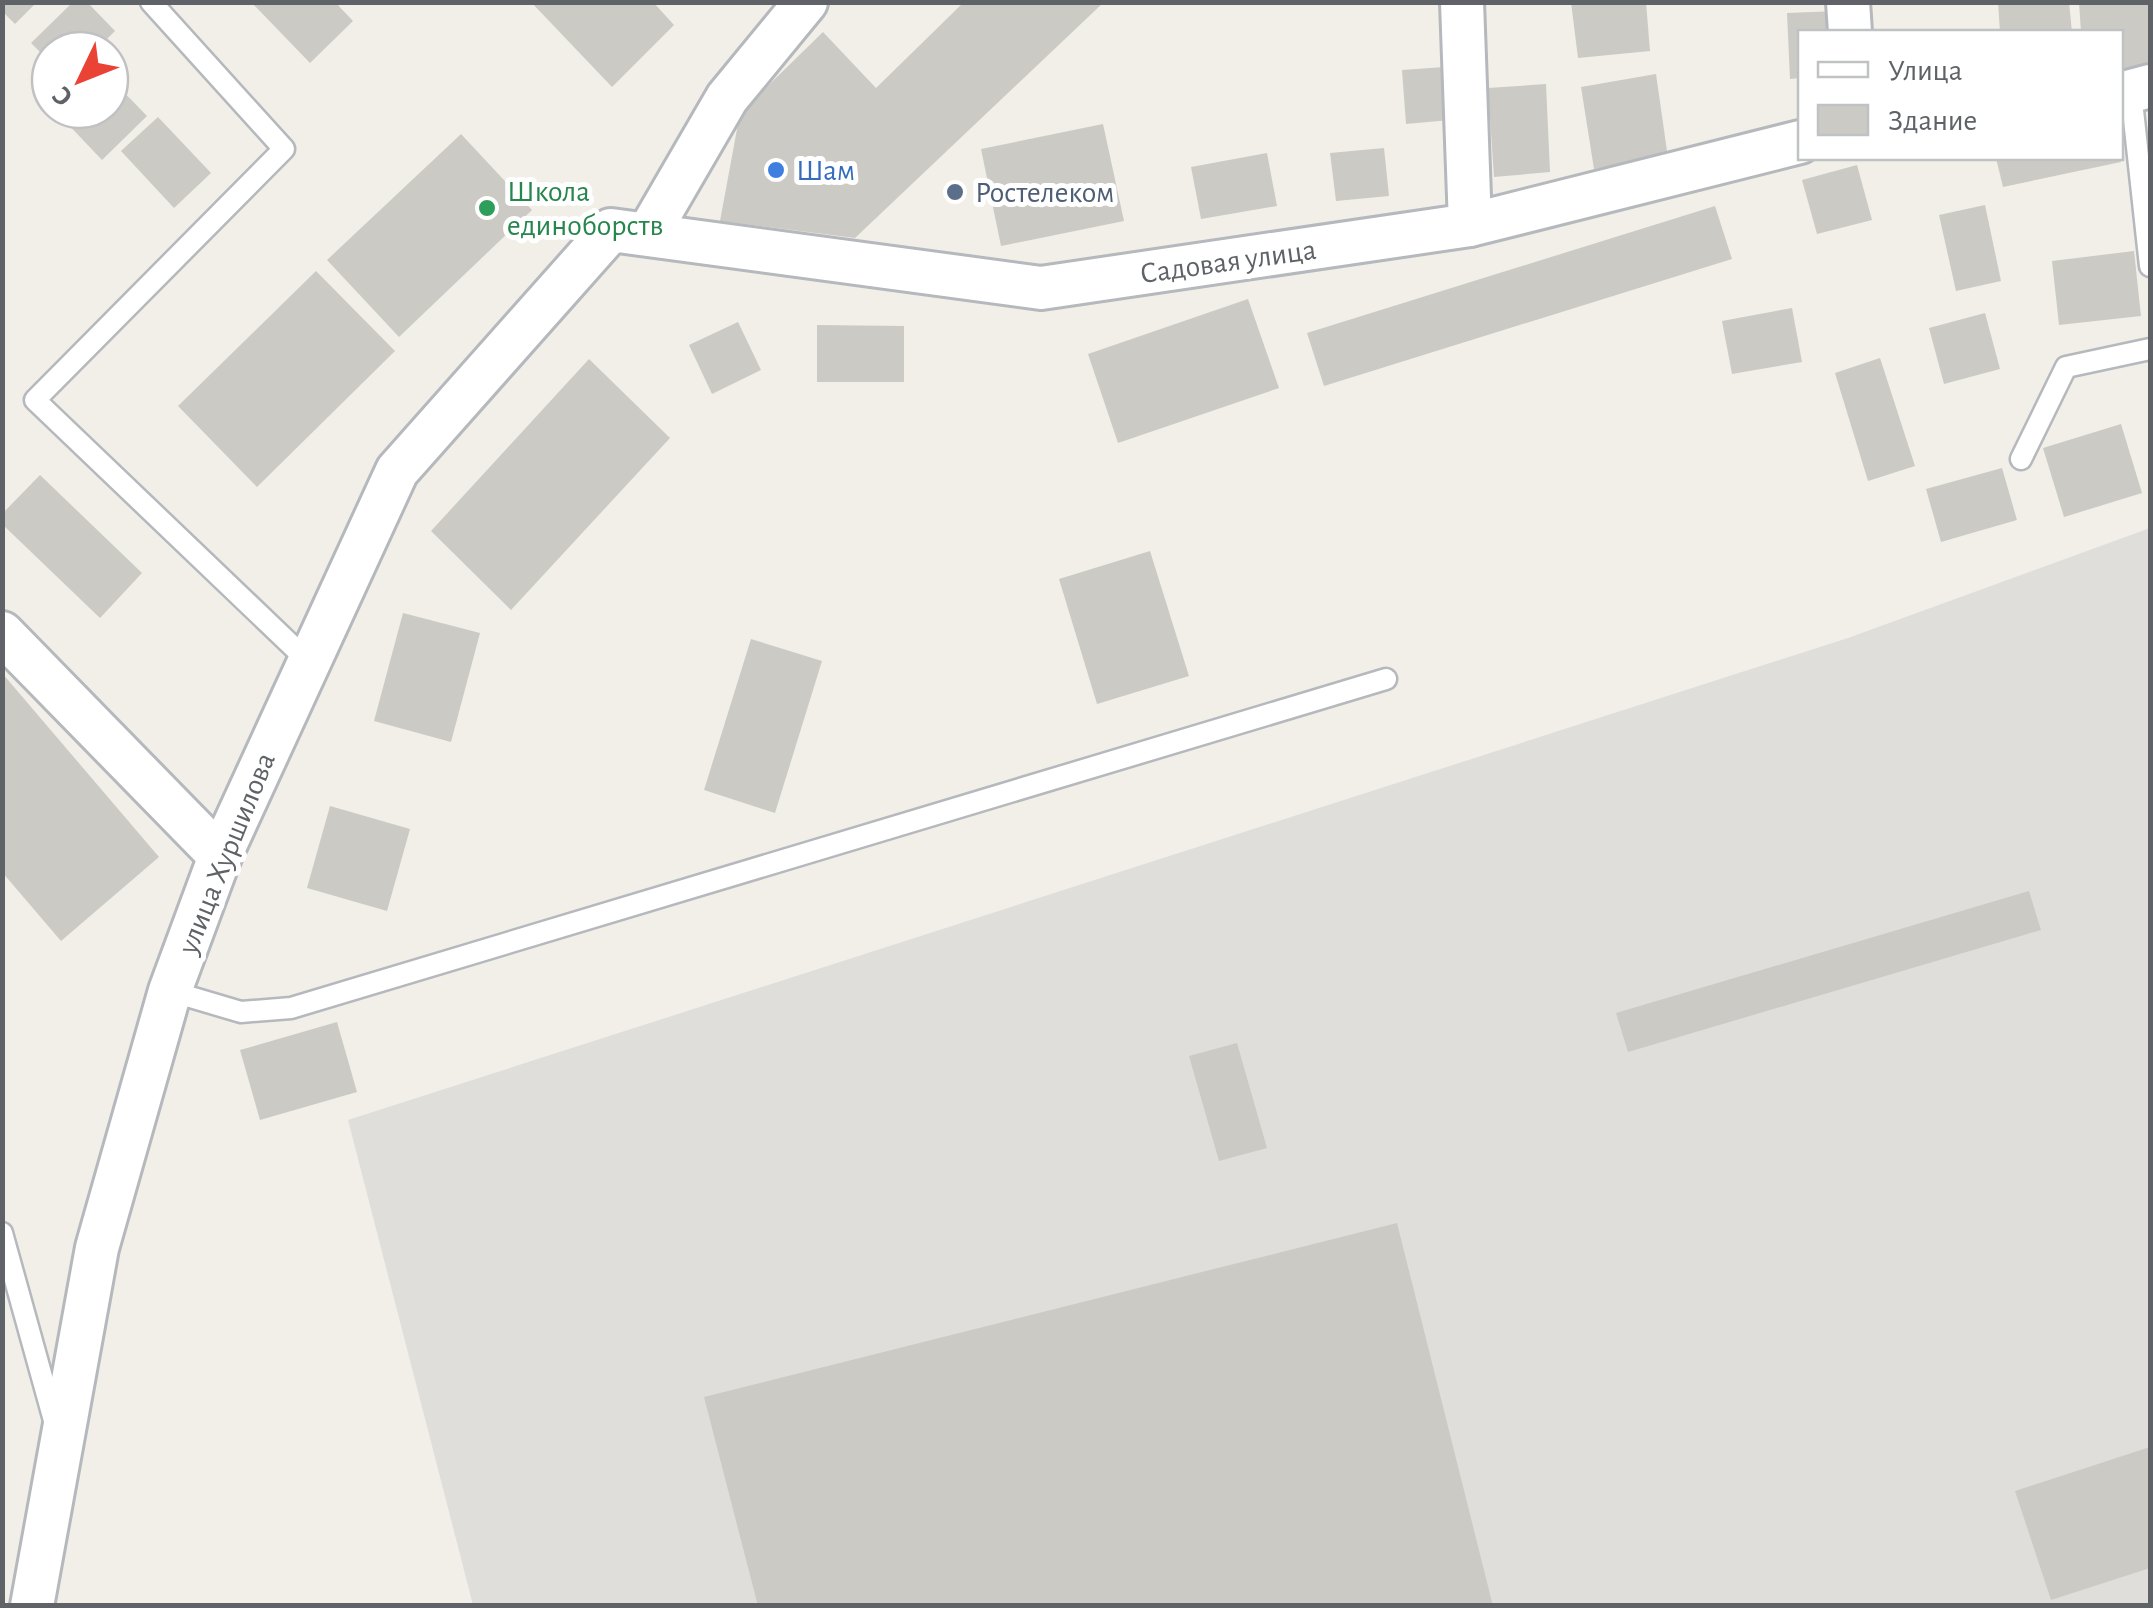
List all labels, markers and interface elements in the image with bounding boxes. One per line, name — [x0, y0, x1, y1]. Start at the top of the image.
north arrow — [30, 30, 130, 130]
legend — [1798, 30, 2123, 160]
text: Улица — [1888, 56, 1963, 86]
text: С — [48, 80, 79, 111]
text: Здание — [1888, 106, 1977, 136]
place label: Шам — [796, 156, 855, 186]
marker: Шам — [765, 159, 787, 181]
place label: Школа единоборств — [507, 177, 663, 241]
place label: Ростелеком — [975, 178, 1114, 208]
marker: Ростелеком — [944, 181, 966, 203]
marker: Школа единоборств — [476, 197, 498, 219]
street label: Садовая улица — [1138, 235, 1318, 289]
street label: улица Хуршилова — [173, 749, 281, 959]

